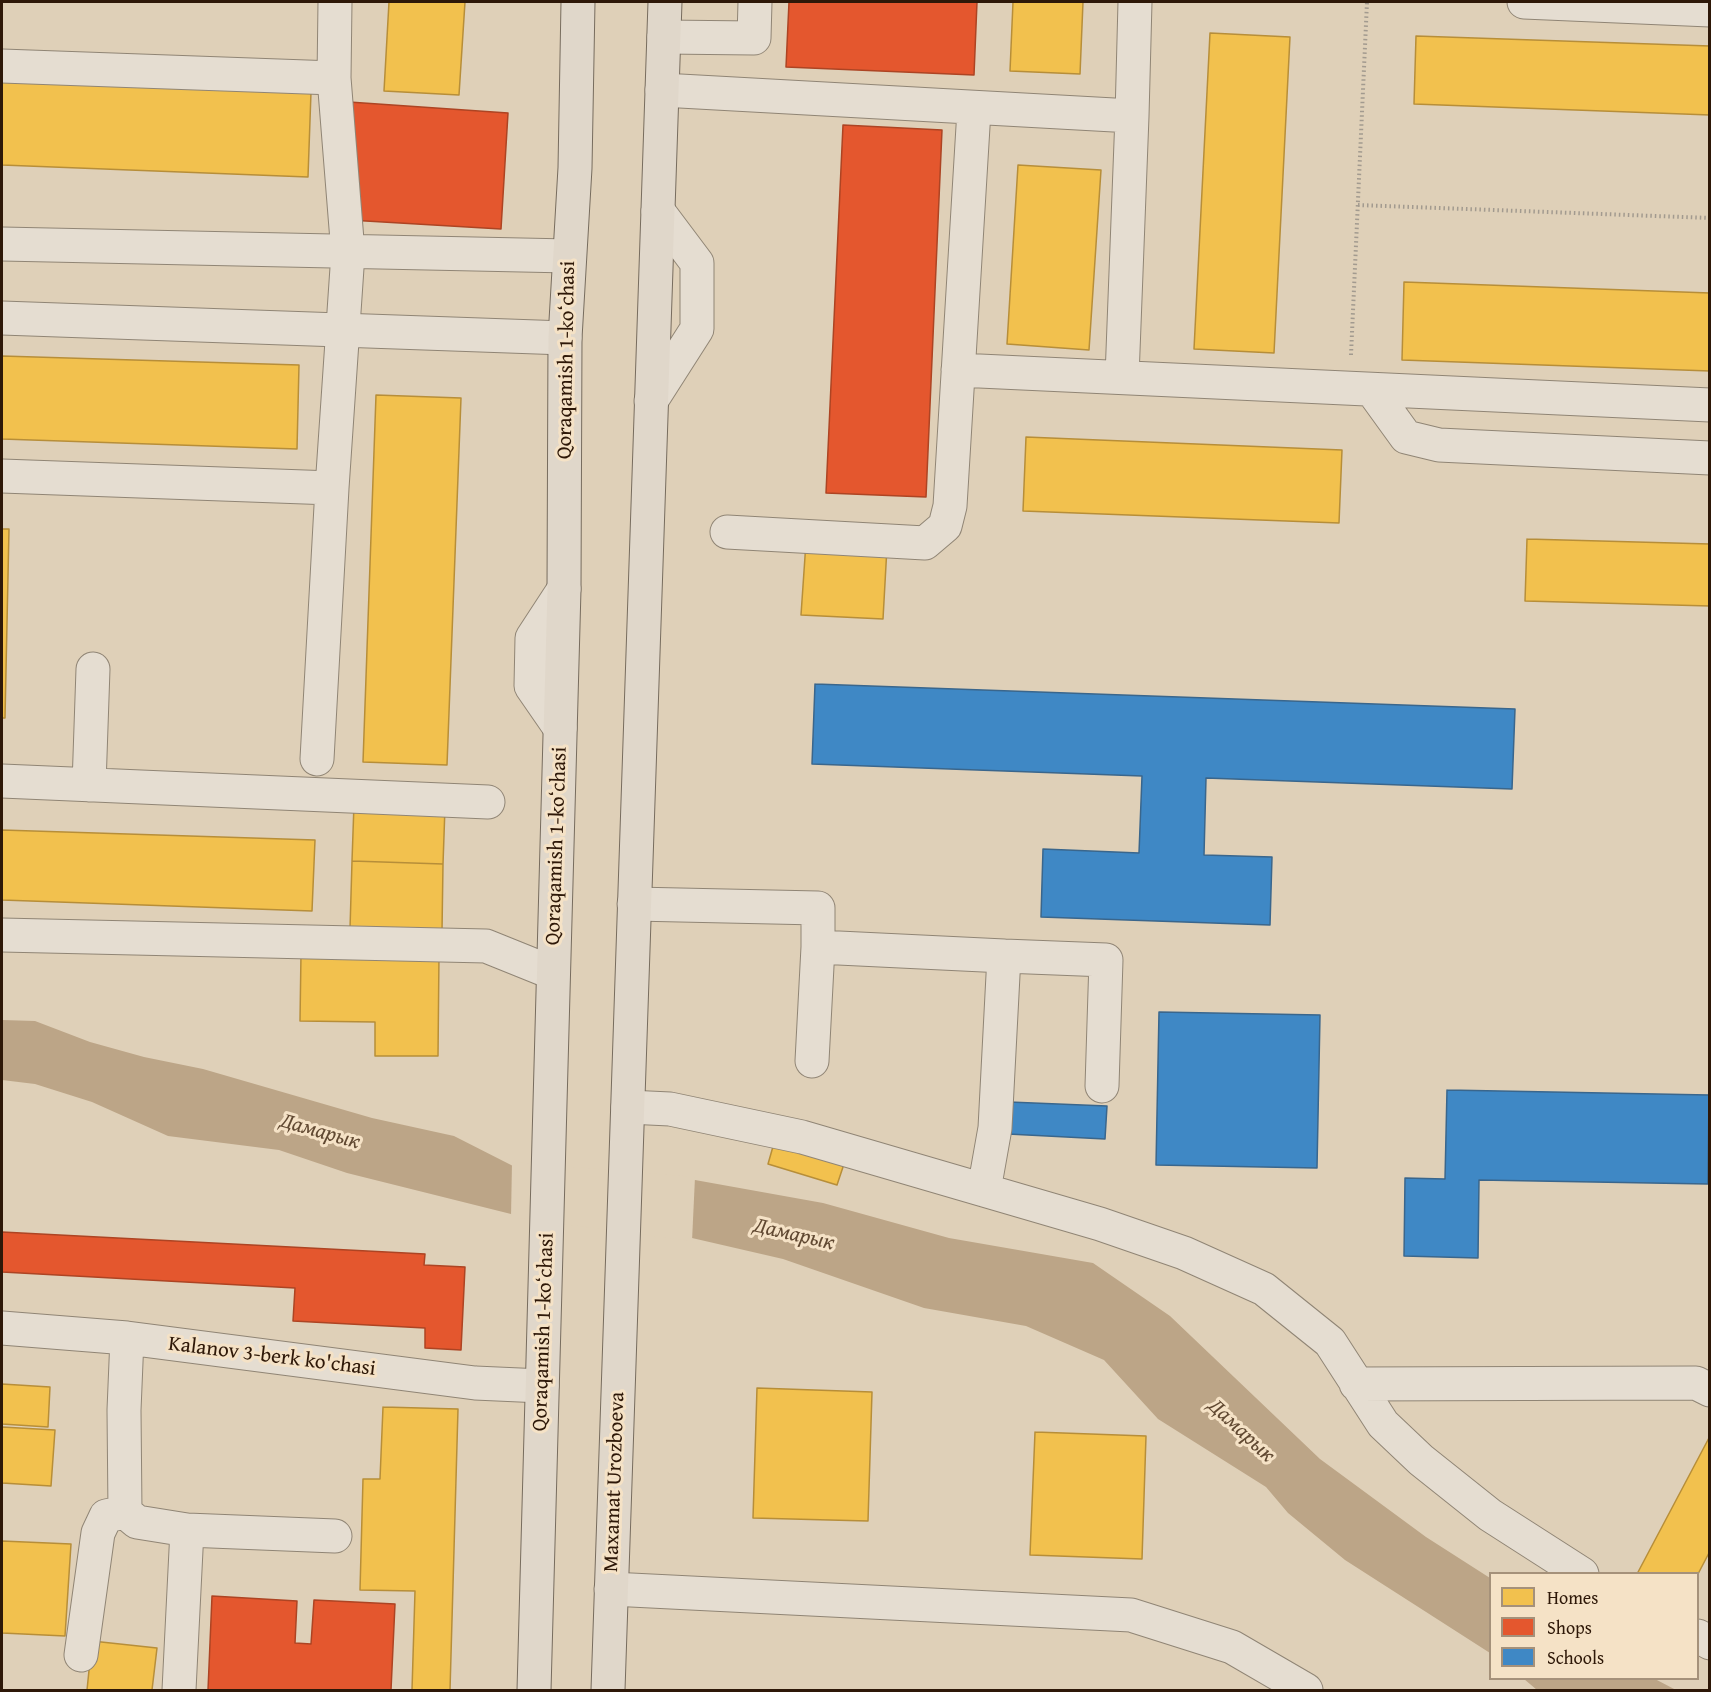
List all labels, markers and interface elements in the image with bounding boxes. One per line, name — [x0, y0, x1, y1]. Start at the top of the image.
street label: Qoraqamish 1-koʻchasi — [553, 261, 581, 459]
street label: Qoraqamish 1-koʻchasi — [541, 746, 573, 946]
water label: Дамарык — [277, 1108, 363, 1156]
water label: Дамарык — [751, 1213, 837, 1257]
street label: Qoraqamish 1-koʻchasi — [528, 1232, 560, 1432]
street label: Kalanov 3-berk ko'chasi — [167, 1332, 377, 1382]
street label: Maxamat Urozboeva — [599, 1391, 631, 1573]
water label: Дамарык — [1202, 1393, 1280, 1469]
legend — [1489, 1572, 1699, 1680]
text: Homes — [1547, 1584, 1598, 1611]
text: Shops — [1547, 1614, 1592, 1641]
text: Schools — [1547, 1644, 1604, 1671]

